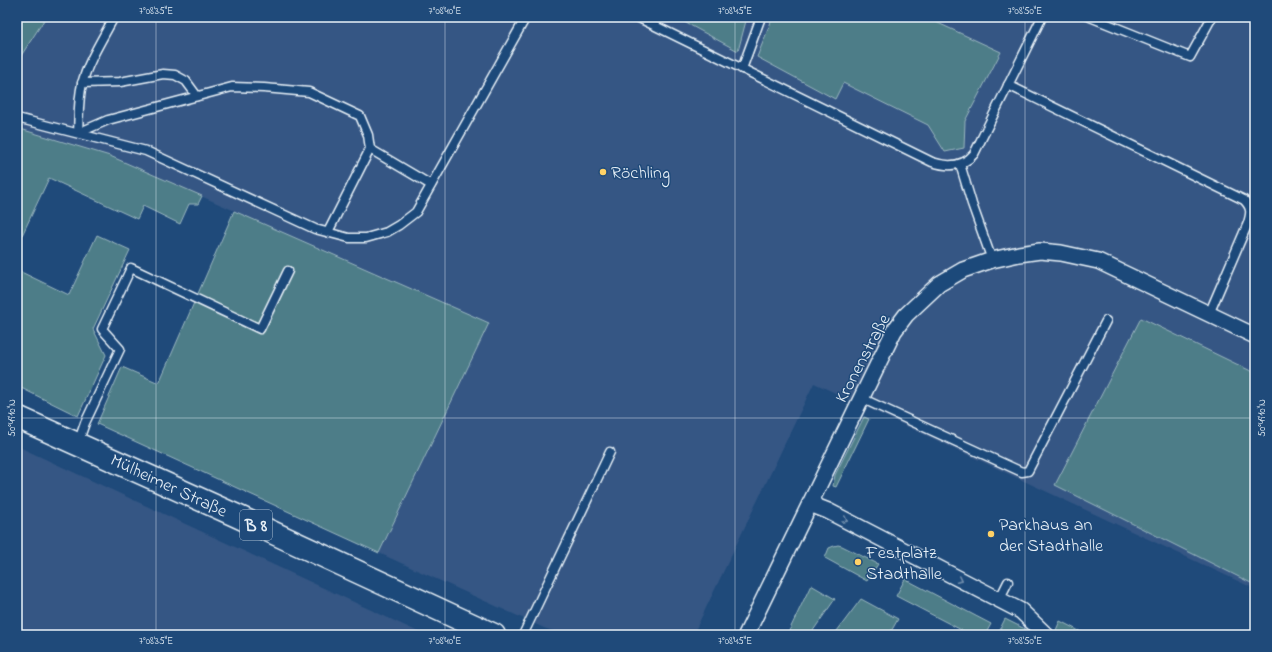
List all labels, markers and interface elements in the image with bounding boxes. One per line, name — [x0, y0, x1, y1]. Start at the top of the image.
text: 7°08'35"E — [139, 4, 173, 19]
text: 7°08'40"E — [429, 4, 461, 19]
text: 7°08'45"E — [718, 4, 752, 19]
text: 7°08'50"E — [1008, 4, 1042, 19]
place label: Röchling — [611, 161, 670, 188]
marker: Röchling — [598, 167, 608, 177]
street label: Kronenstraße — [829, 309, 899, 408]
text: 50°49'10"N — [5, 399, 20, 437]
text: 50°49'10"N — [1255, 399, 1270, 437]
street label: Mülheimer Straße — [105, 448, 232, 526]
road number: B 8 — [240, 510, 272, 540]
place label: Parkhaus an der Stadthalle — [999, 513, 1104, 560]
one-way arrow — [841, 515, 848, 523]
marker: Parkhaus an der Stadthalle — [986, 529, 996, 539]
place label: Festplatz Stadthalle — [865, 541, 943, 588]
marker: Festplatz Stadthalle — [853, 557, 863, 567]
one-way arrow — [956, 575, 964, 583]
text: 7°08'35"E — [139, 634, 173, 649]
text: 7°08'40"E — [429, 634, 461, 649]
text: 7°08'45"E — [718, 634, 752, 649]
text: 7°08'50"E — [1008, 634, 1042, 649]

